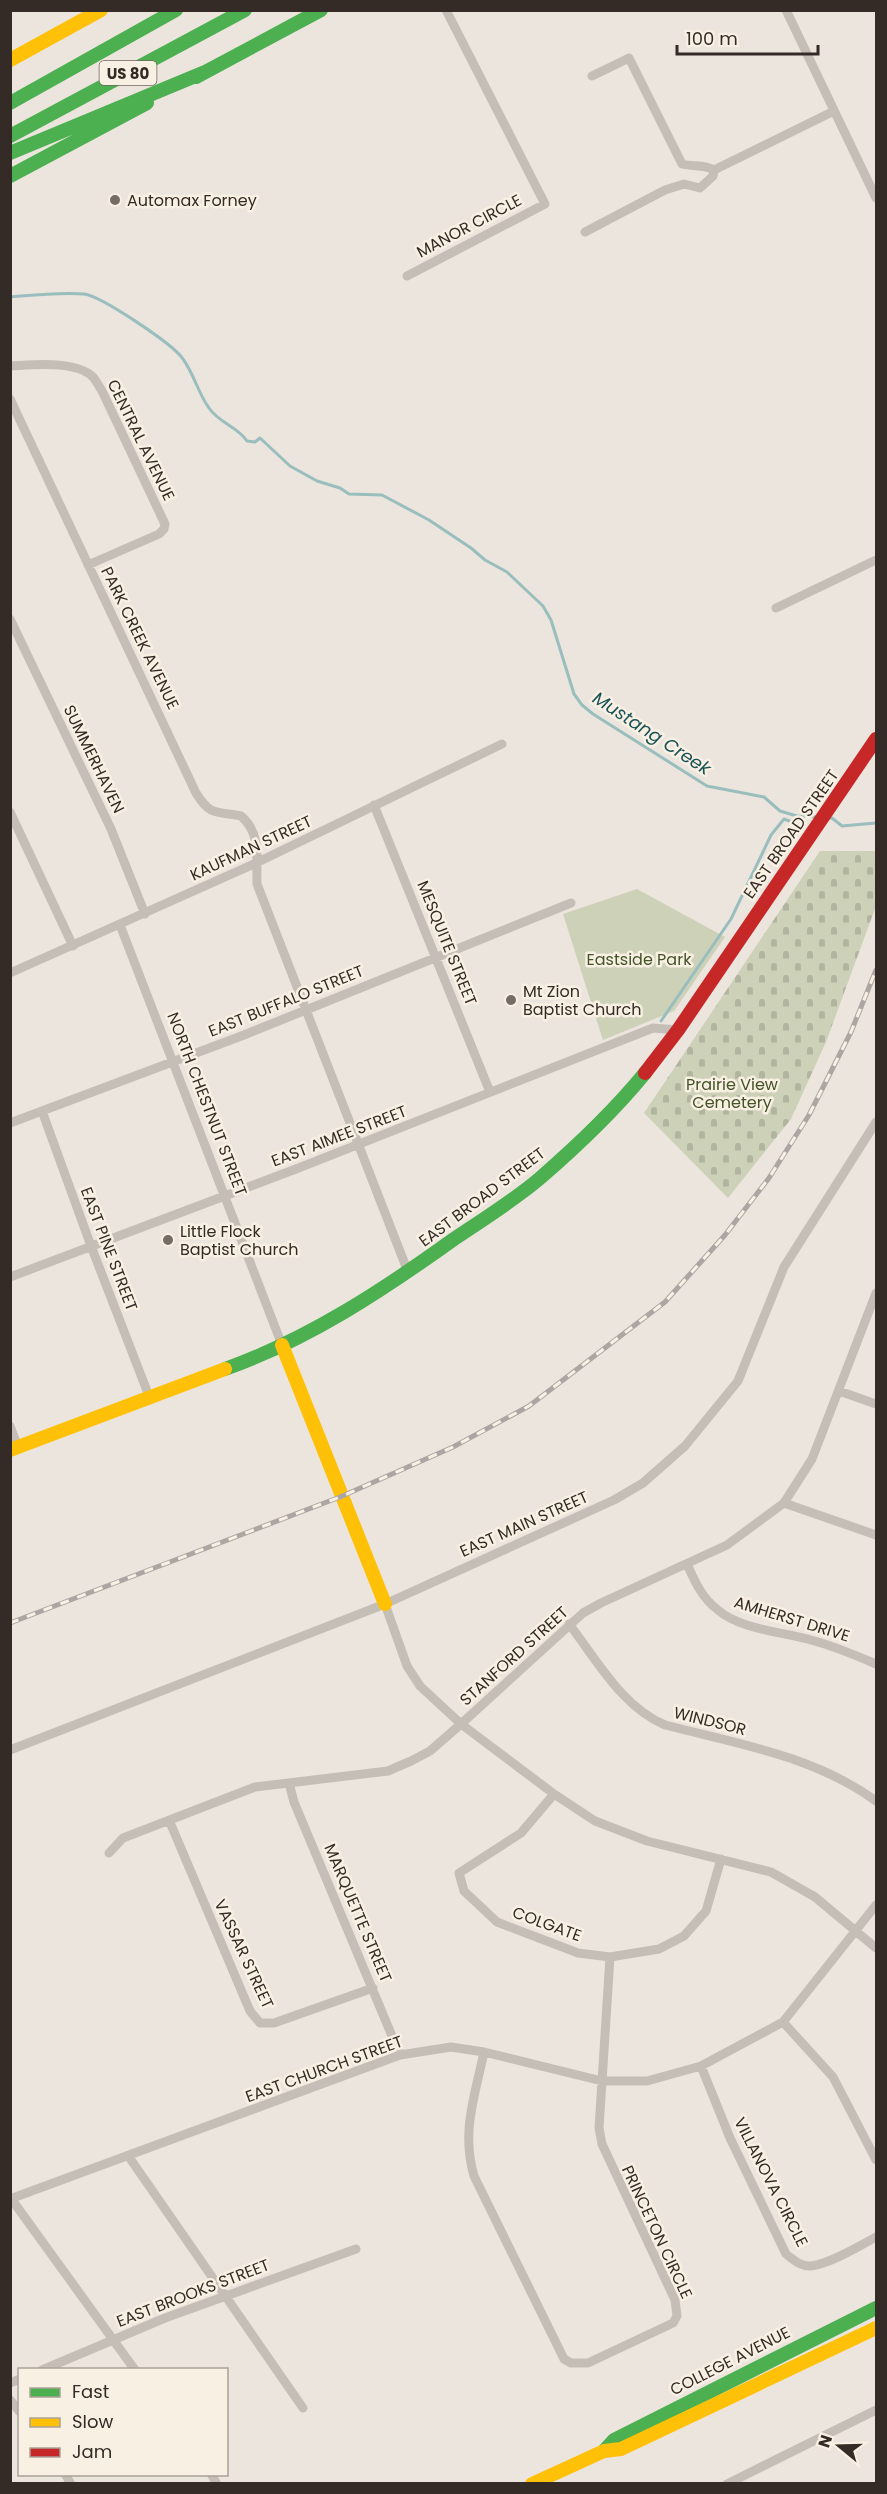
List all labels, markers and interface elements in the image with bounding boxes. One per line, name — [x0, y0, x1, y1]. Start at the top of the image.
scale bar — [677, 18, 818, 56]
text: 100 m — [686, 26, 738, 51]
road number: US 80 — [100, 61, 156, 85]
place label: Automax Forney — [127, 189, 257, 212]
street label: MANOR CIRCLE — [412, 189, 526, 263]
marker: Automax Forney — [108, 193, 122, 207]
street label: CENTRAL AVENUE — [102, 376, 180, 504]
street label: PARK CREEK AVENUE — [95, 563, 185, 713]
water label: Mustang Creek — [588, 685, 717, 781]
street label: SUMMERHAVEN — [58, 701, 130, 817]
street label: EAST BROAD STREET — [738, 765, 844, 903]
street label: KAUFMAN STREET — [186, 810, 316, 886]
street label: MESQUITE STREET — [411, 877, 483, 1009]
park label: Eastside Park — [587, 948, 692, 971]
street label: EAST BUFFALO STREET — [205, 959, 367, 1043]
place label: Mt Zion Baptist Church — [523, 980, 641, 1021]
marker: Mt Zion Baptist Church — [504, 993, 518, 1007]
street label: NORTH CHESTNUT STREET — [161, 1009, 253, 1199]
park label: Prairie View Cemetery — [686, 1073, 778, 1114]
street label: EAST AIMEE STREET — [268, 1099, 410, 1172]
street label: EAST BROAD STREET — [414, 1142, 550, 1252]
street label: EAST PINE STREET — [75, 1184, 143, 1315]
place label: Little Flock Baptist Church — [180, 1220, 298, 1261]
marker: Little Flock Baptist Church — [161, 1233, 175, 1247]
street label: EAST MAIN STREET — [456, 1485, 592, 1563]
street label: AMHERST DRIVE — [731, 1590, 853, 1648]
street label: STANFORD STREET — [455, 1601, 574, 1711]
street label: WINDSOR — [671, 1701, 749, 1741]
street label: MARQUETTE STREET — [318, 1840, 398, 1986]
street label: VASSAR STREET — [209, 1896, 280, 2013]
street label: COLGATE — [509, 1901, 585, 1947]
street label: EAST CHURCH STREET — [242, 2030, 406, 2108]
street label: VILLANOVA CIRCLE — [728, 2113, 814, 2251]
street label: PRINCETON CIRCLE — [616, 2161, 698, 2303]
street label: EAST BROOKS STREET — [113, 2253, 273, 2333]
street label: COLLEGE AVENUE — [666, 2321, 794, 2401]
legend — [18, 2368, 228, 2476]
text: Fast — [72, 2379, 109, 2404]
text: Slow — [72, 2409, 114, 2434]
north arrow — [809, 2416, 869, 2476]
text: N — [812, 2432, 838, 2451]
text: Jam — [72, 2439, 112, 2464]

